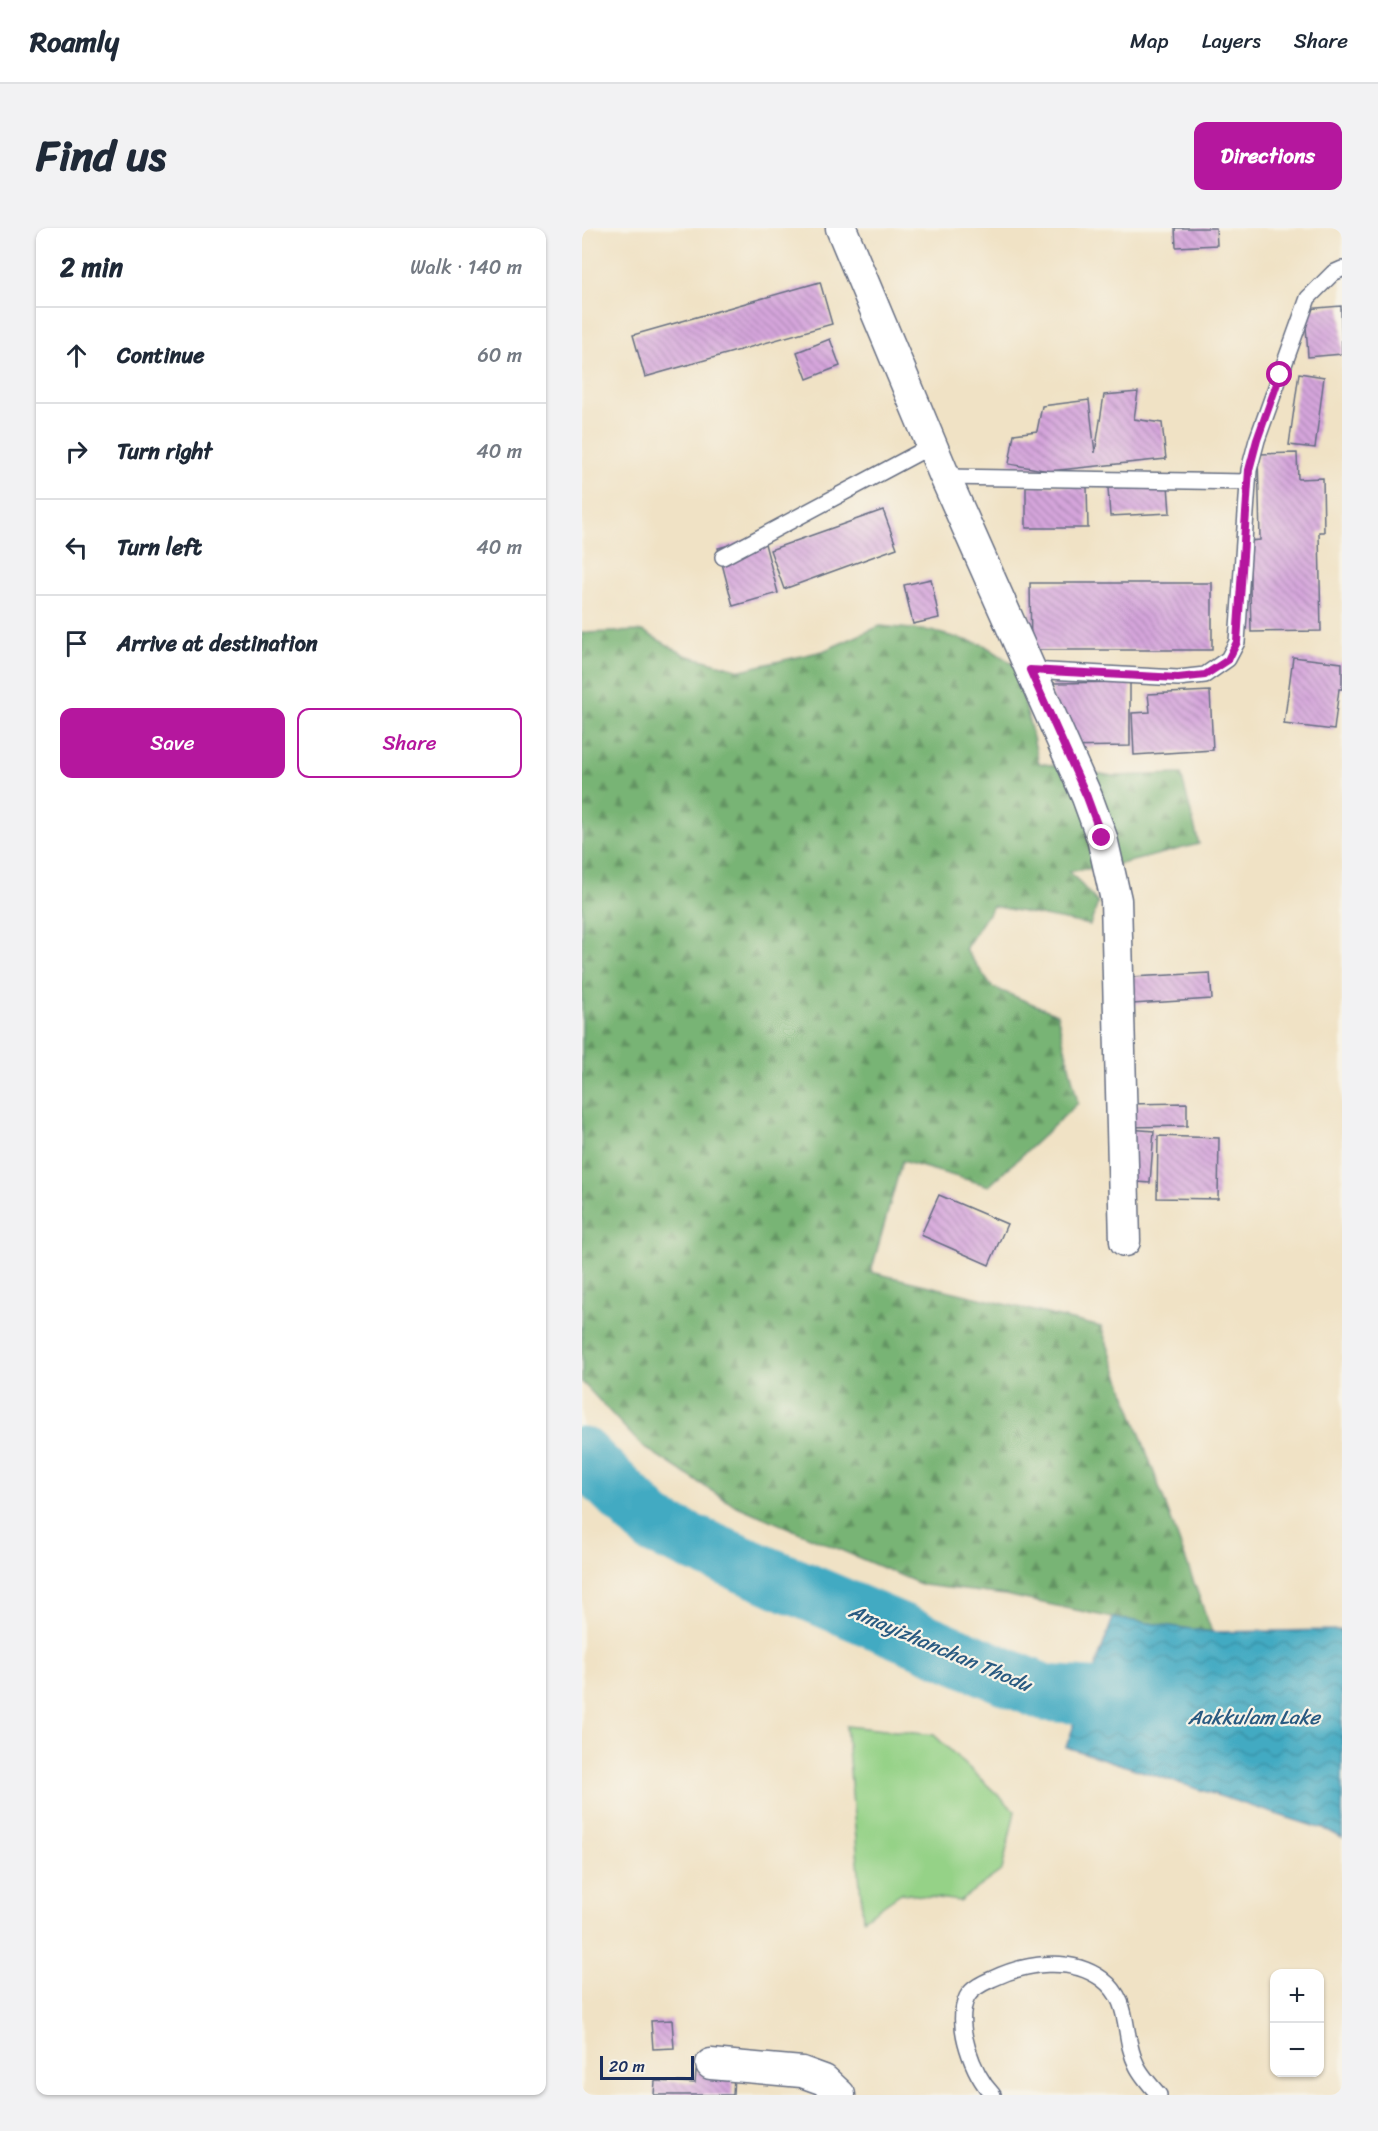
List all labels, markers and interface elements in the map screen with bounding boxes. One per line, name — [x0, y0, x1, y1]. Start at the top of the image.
text: Roamly — [30, 17, 119, 66]
text: Map — [1130, 22, 1169, 60]
text: Layers — [1202, 22, 1261, 60]
text: Share — [1294, 22, 1348, 60]
text: Find us — [36, 119, 166, 193]
button: Directions — [1194, 122, 1342, 190]
text: 2 min — [60, 244, 123, 290]
text: Walk · 140 m — [410, 250, 522, 285]
text: Continue — [117, 336, 205, 375]
text: 60 m — [477, 338, 522, 373]
icon: ahead — [60, 339, 93, 372]
route start — [1266, 361, 1292, 387]
text: Turn right — [117, 432, 212, 471]
text: 40 m — [476, 434, 522, 469]
icon: right — [60, 435, 93, 468]
text: Turn left — [117, 528, 202, 567]
text: 40 m — [476, 530, 522, 565]
icon: left — [60, 531, 93, 564]
text: Arrive at destination — [117, 624, 318, 663]
icon: arrive — [60, 627, 93, 660]
button: Save — [60, 708, 285, 778]
button: Share — [297, 708, 522, 778]
route end — [1088, 824, 1114, 850]
water label: Amayizhanchan Thodu — [843, 1593, 1039, 1703]
water label: Aakkulam Lake — [1187, 1700, 1322, 1735]
map controls — [1270, 1969, 1324, 2077]
button: + — [1270, 1969, 1324, 2023]
button: − — [1270, 2023, 1324, 2077]
text: 20 m — [609, 2052, 645, 2081]
scale bar — [600, 2053, 694, 2080]

